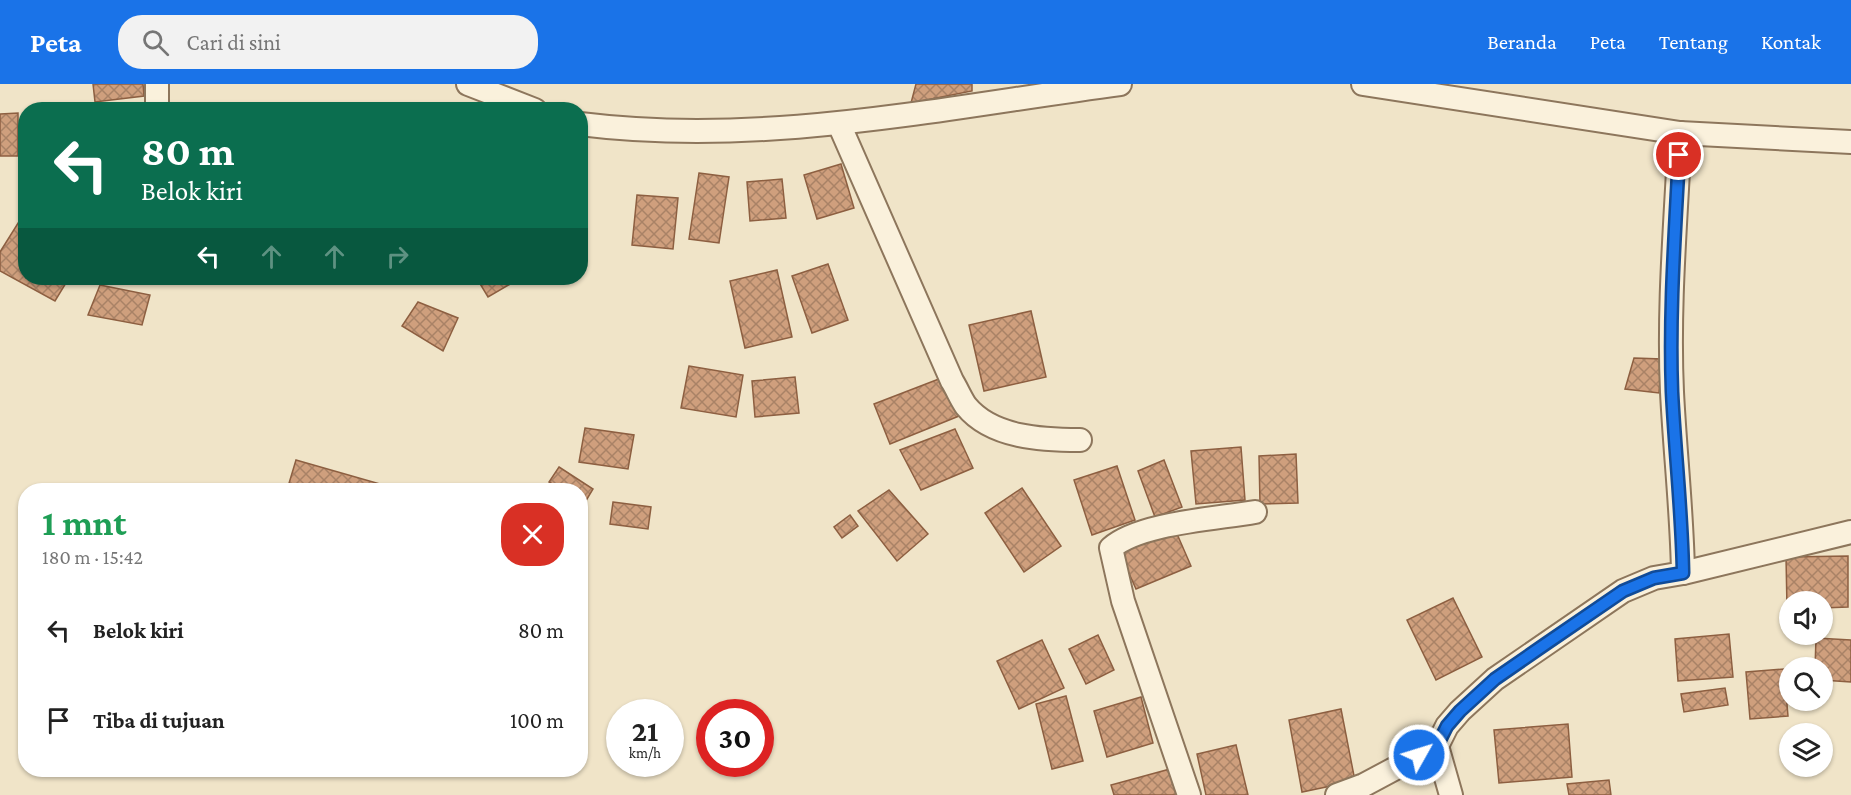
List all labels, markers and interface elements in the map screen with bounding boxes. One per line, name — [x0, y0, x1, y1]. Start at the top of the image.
search box — [118, 15, 538, 69]
icon: search — [139, 26, 172, 59]
text: Peta — [30, 27, 82, 58]
text: Cari di sini — [187, 30, 281, 55]
text: Beranda — [1487, 30, 1557, 54]
text: Peta — [1590, 30, 1626, 54]
text: Tentang — [1659, 30, 1728, 54]
text: Kontak — [1761, 30, 1821, 54]
icon: left — [42, 126, 120, 204]
text: 80 m — [141, 127, 235, 174]
pin — [1653, 129, 1704, 180]
icon: arrive — [1662, 138, 1695, 171]
text: Belok kiri — [141, 176, 243, 206]
icon: left — [192, 240, 225, 273]
icon: ahead — [255, 240, 288, 273]
icon: ahead — [318, 240, 351, 273]
icon: right — [381, 240, 414, 273]
text: 1 mnt — [42, 503, 127, 543]
button: close — [501, 503, 564, 566]
text: 180 m · 15:42 — [42, 546, 143, 568]
map controls — [1779, 591, 1833, 777]
button: sound — [1779, 591, 1833, 645]
icon: left — [42, 614, 75, 647]
text: Belok kiri — [93, 618, 184, 643]
text: 80 m — [518, 618, 564, 643]
button: search — [1779, 657, 1833, 711]
speed limit sign: 30 — [696, 699, 774, 777]
icon: arrive — [42, 704, 75, 737]
text: Tiba di tujuan — [93, 708, 225, 733]
text: 100 m — [510, 708, 564, 733]
text: 21 — [632, 714, 658, 747]
position arrow — [1387, 723, 1451, 787]
button: layers — [1779, 723, 1833, 777]
text: km/h — [629, 745, 661, 761]

